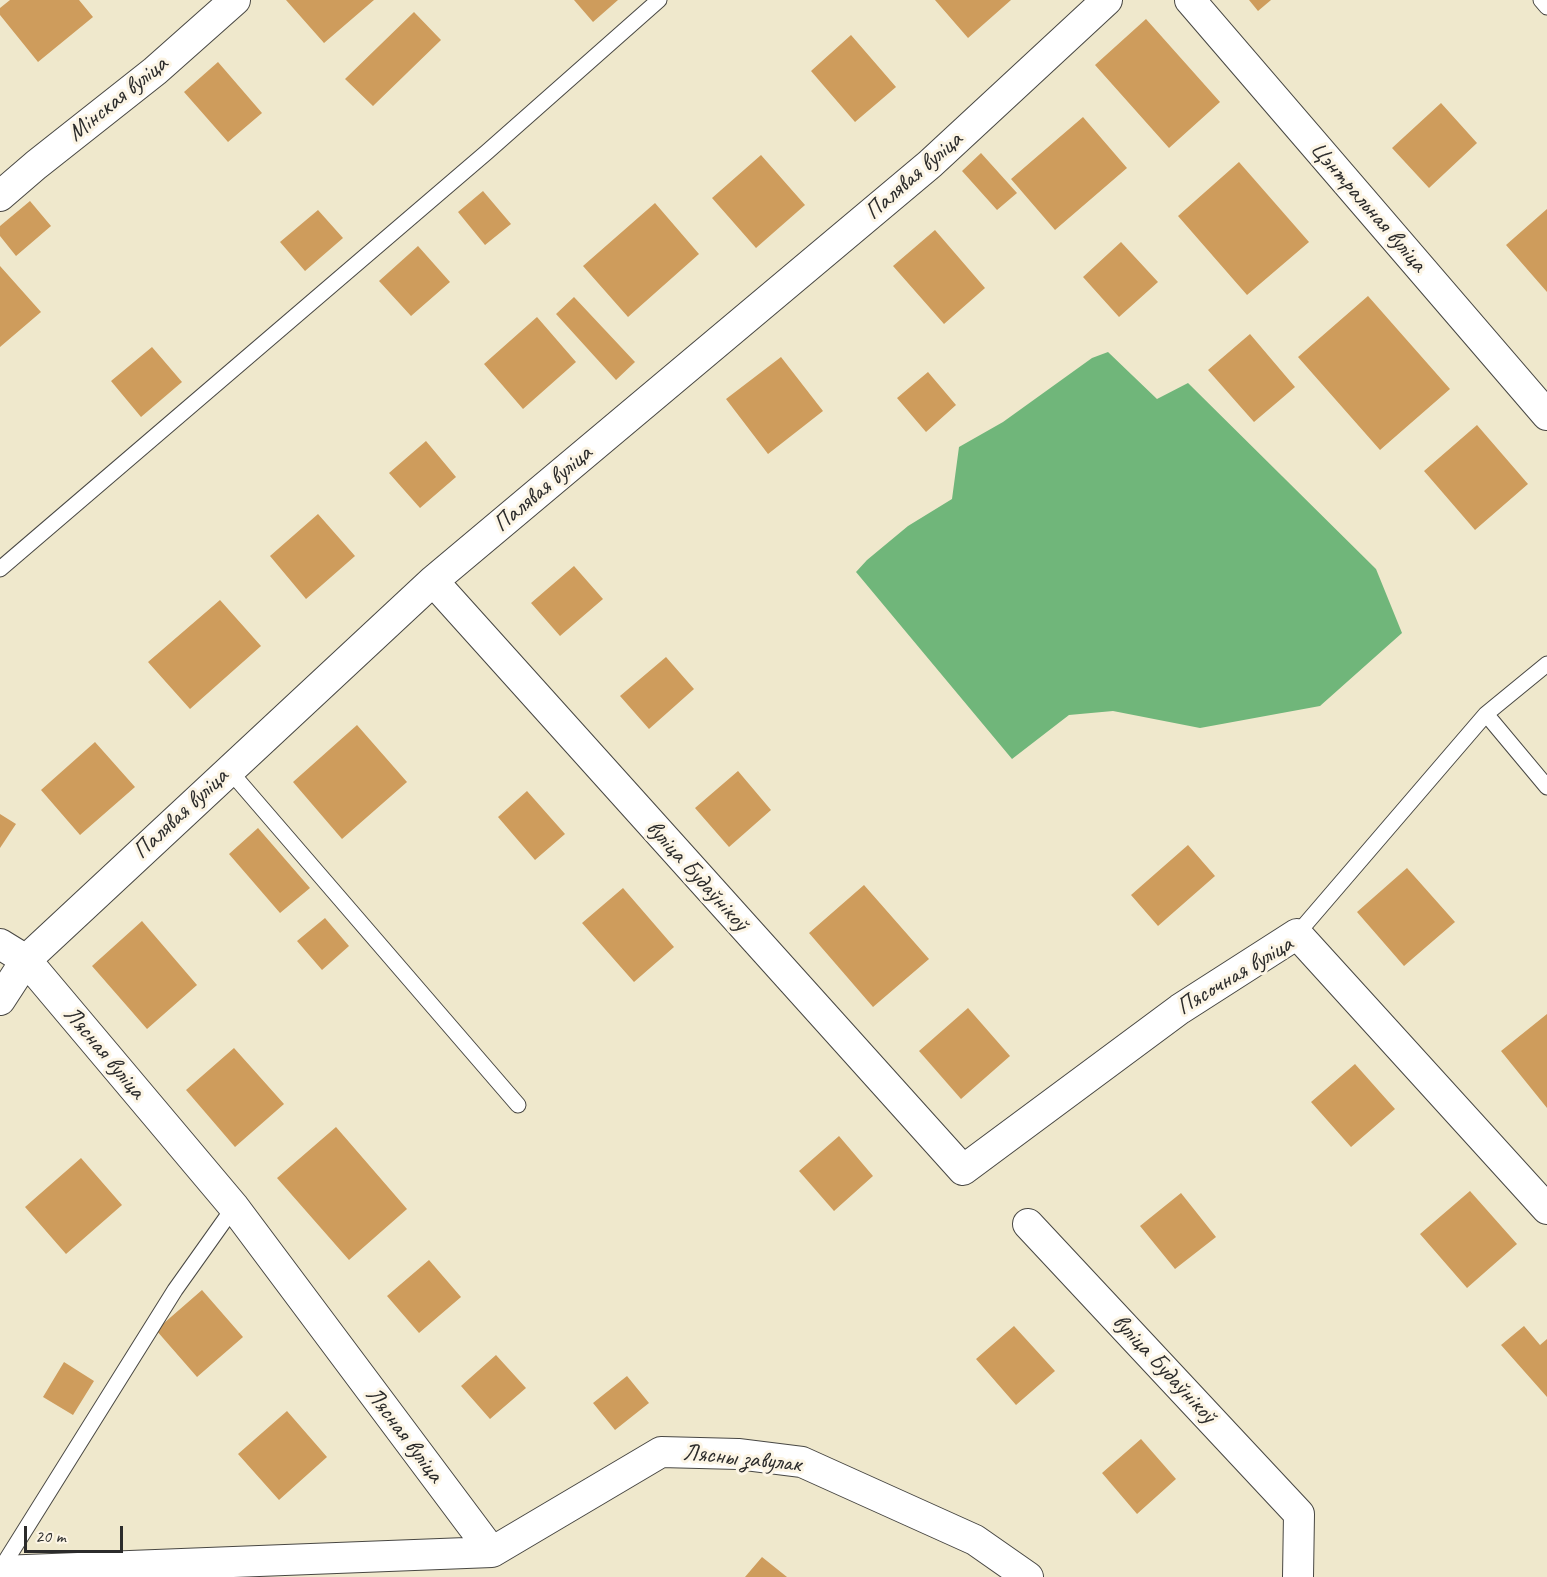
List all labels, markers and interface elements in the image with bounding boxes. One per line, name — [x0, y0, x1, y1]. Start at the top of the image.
street label: Мінская вуліца — [62, 50, 174, 148]
street label: Палявая вуліца — [859, 126, 969, 226]
street label: Цэнтральная вуліца — [1303, 136, 1433, 278]
street label: Палявая вуліца — [488, 439, 598, 539]
street label: Палявая вуліца — [127, 762, 235, 866]
street label: вуліца Будаўнікоў — [640, 814, 754, 938]
street label: Пясочная вуліца — [1172, 930, 1298, 1022]
street label: Лясная вуліца — [57, 1001, 151, 1105]
street label: вуліца Будаўнікоў — [1106, 1308, 1222, 1430]
street label: Лясная вуліца — [359, 1381, 449, 1489]
street label: Лясны завулак — [682, 1438, 802, 1480]
scale bar — [27, 1514, 126, 1552]
text: 20 m — [35, 1525, 66, 1547]

